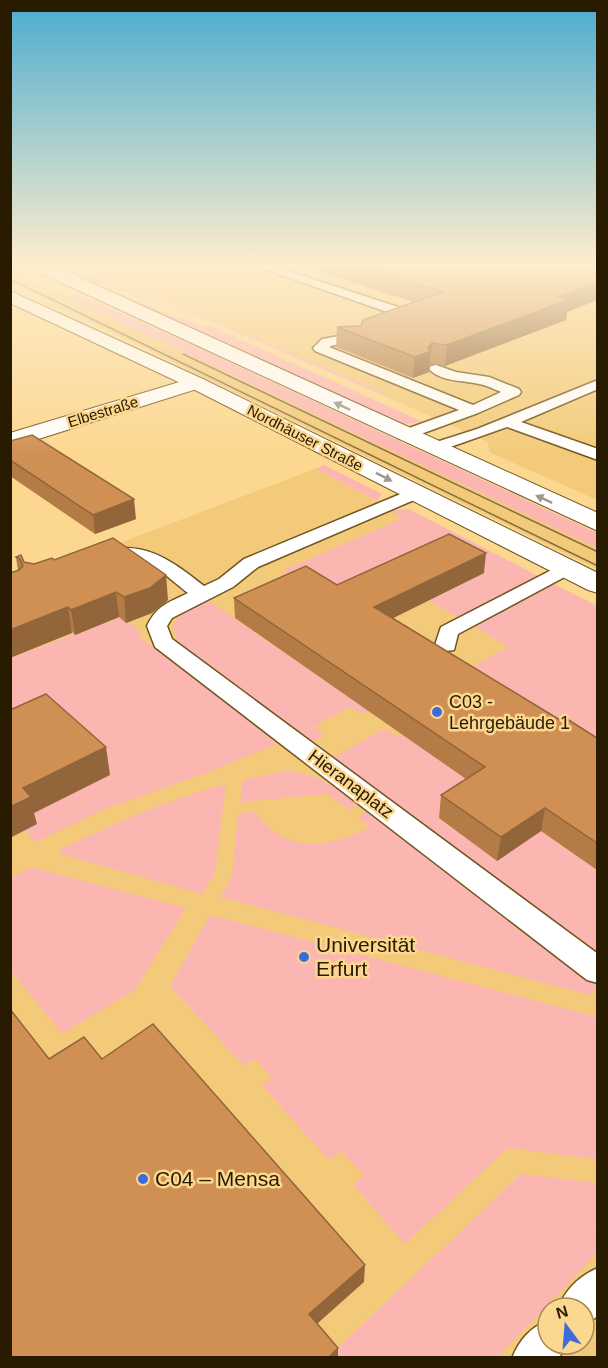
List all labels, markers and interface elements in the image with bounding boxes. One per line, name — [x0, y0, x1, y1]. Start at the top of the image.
street label: Elbestraße — [66, 393, 140, 430]
street label: Nordhäuser Straße — [245, 401, 366, 474]
one-way arrow — [333, 401, 350, 410]
one-way arrow — [375, 472, 393, 482]
one-way arrow — [535, 494, 553, 504]
place label: C03 - Lehrgebäude 1 — [449, 692, 570, 733]
marker: C03 - Lehrgebäude 1 — [430, 705, 444, 719]
street label: Hieranaplatz — [305, 746, 397, 822]
place label: Universität Erfurt — [316, 933, 415, 980]
marker: Universität Erfurt — [297, 950, 311, 964]
place label: C04 – Mensa — [155, 1167, 280, 1190]
marker: C04 – Mensa — [136, 1172, 150, 1186]
north arrow — [536, 1296, 596, 1356]
text: N — [554, 1302, 570, 1322]

